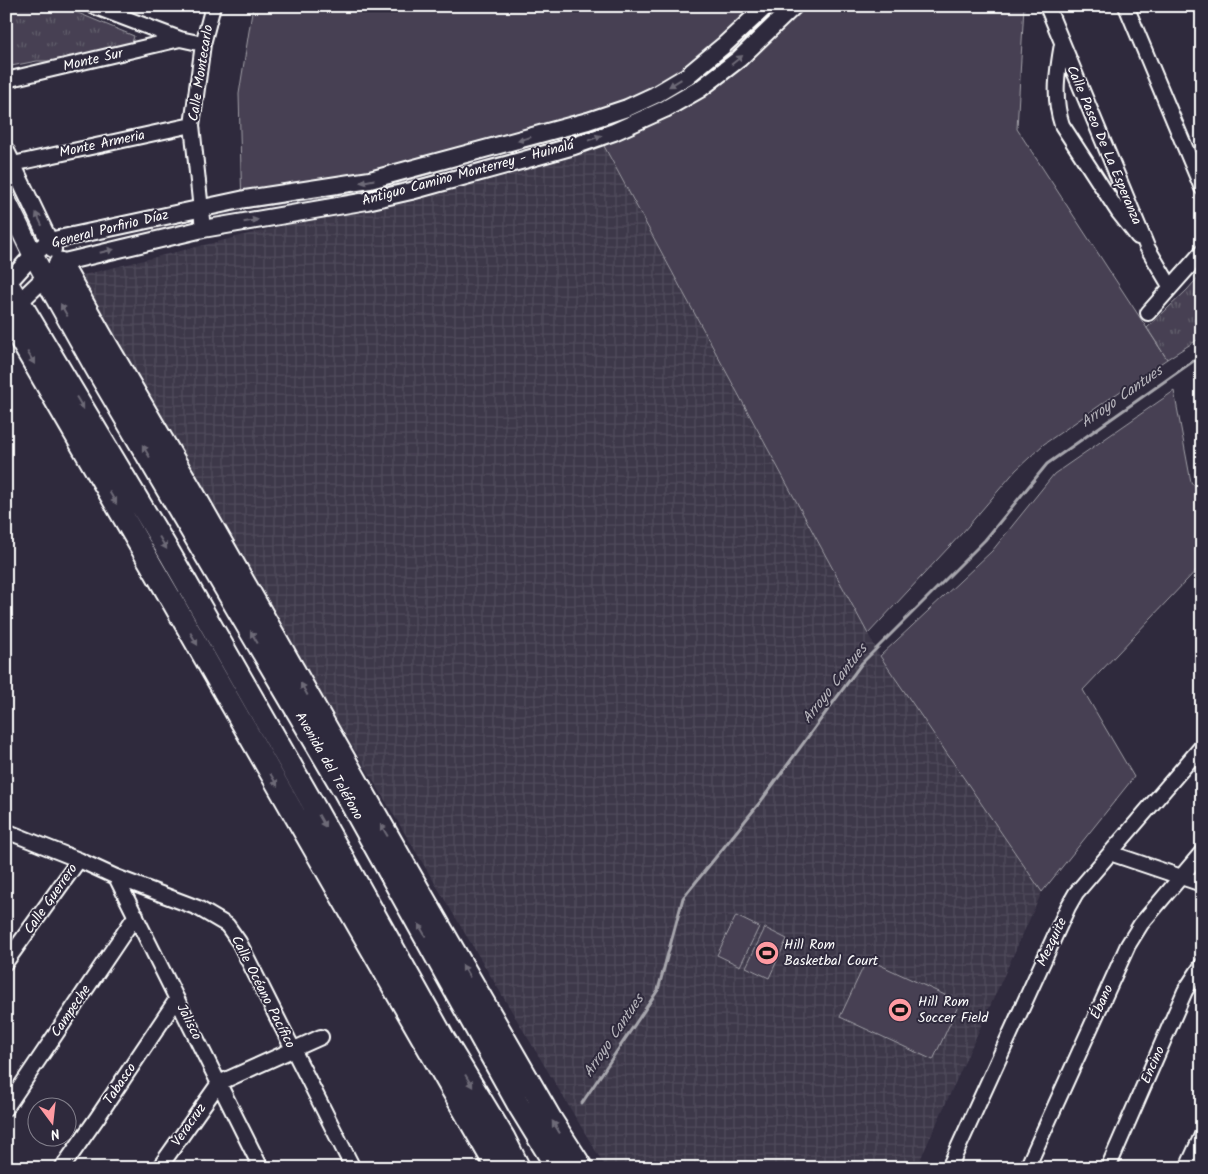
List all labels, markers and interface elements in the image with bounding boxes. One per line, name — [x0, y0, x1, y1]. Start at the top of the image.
street label: Calle Montecarlo — [183, 23, 219, 123]
street label: Monte Sur — [61, 42, 127, 78]
one-way arrow — [730, 55, 743, 66]
street label: Calle Paseo De La Esperanza — [1060, 62, 1148, 228]
one-way arrow — [669, 78, 682, 87]
street label: Monte Armeria — [57, 124, 147, 164]
street label: Antiguo Camino Monterrey - Huinalá — [359, 134, 578, 212]
one-way arrow — [588, 134, 603, 141]
one-way arrow — [516, 135, 531, 143]
one-way arrow — [358, 177, 374, 185]
street label: General Porfirio Díaz — [49, 204, 171, 254]
one-way arrow — [34, 212, 42, 226]
one-way arrow — [243, 216, 259, 224]
one-way arrow — [100, 247, 115, 255]
one-way arrow — [60, 302, 68, 317]
one-way arrow — [26, 351, 35, 364]
water label: Arroyo Cantues — [1076, 359, 1169, 434]
one-way arrow — [76, 397, 85, 410]
one-way arrow — [141, 445, 150, 458]
one-way arrow — [108, 491, 117, 505]
one-way arrow — [159, 536, 168, 549]
one-way arrow — [250, 630, 259, 643]
one-way arrow — [190, 632, 199, 645]
water label: Arroyo Cantues — [796, 638, 875, 729]
one-way arrow — [300, 681, 308, 696]
street label: Avenida del Teléfono — [289, 708, 369, 824]
one-way arrow — [270, 773, 279, 786]
one-way arrow — [318, 813, 326, 828]
one-way arrow — [379, 824, 388, 837]
street label: Calle Guerrero — [19, 859, 83, 939]
street label: Mezquite — [1031, 913, 1073, 970]
one-way arrow — [418, 922, 426, 937]
street label: Calle Océano Pacífico — [225, 932, 301, 1052]
place label: Hill Rom Basketbal Court — [784, 934, 879, 972]
sports icon: Hill Rom Basketbal Court — [754, 940, 780, 966]
one-way arrow — [461, 964, 470, 977]
street label: Campeche — [45, 980, 97, 1042]
street label: Ébano — [1085, 981, 1119, 1023]
water label: Arroyo Cantues — [577, 988, 652, 1082]
place label: Hill Rom Soccer Field — [918, 991, 989, 1029]
sports icon: Hill Rom Soccer Field — [887, 997, 913, 1023]
street label: Jalisco — [170, 1000, 208, 1044]
street label: Encino — [1135, 1043, 1171, 1087]
street label: Tabasco — [98, 1059, 142, 1109]
one-way arrow — [465, 1075, 474, 1088]
north arrow — [28, 1096, 78, 1146]
street label: Veracruz — [166, 1099, 212, 1151]
one-way arrow — [551, 1120, 560, 1133]
text: N — [48, 1122, 62, 1145]

